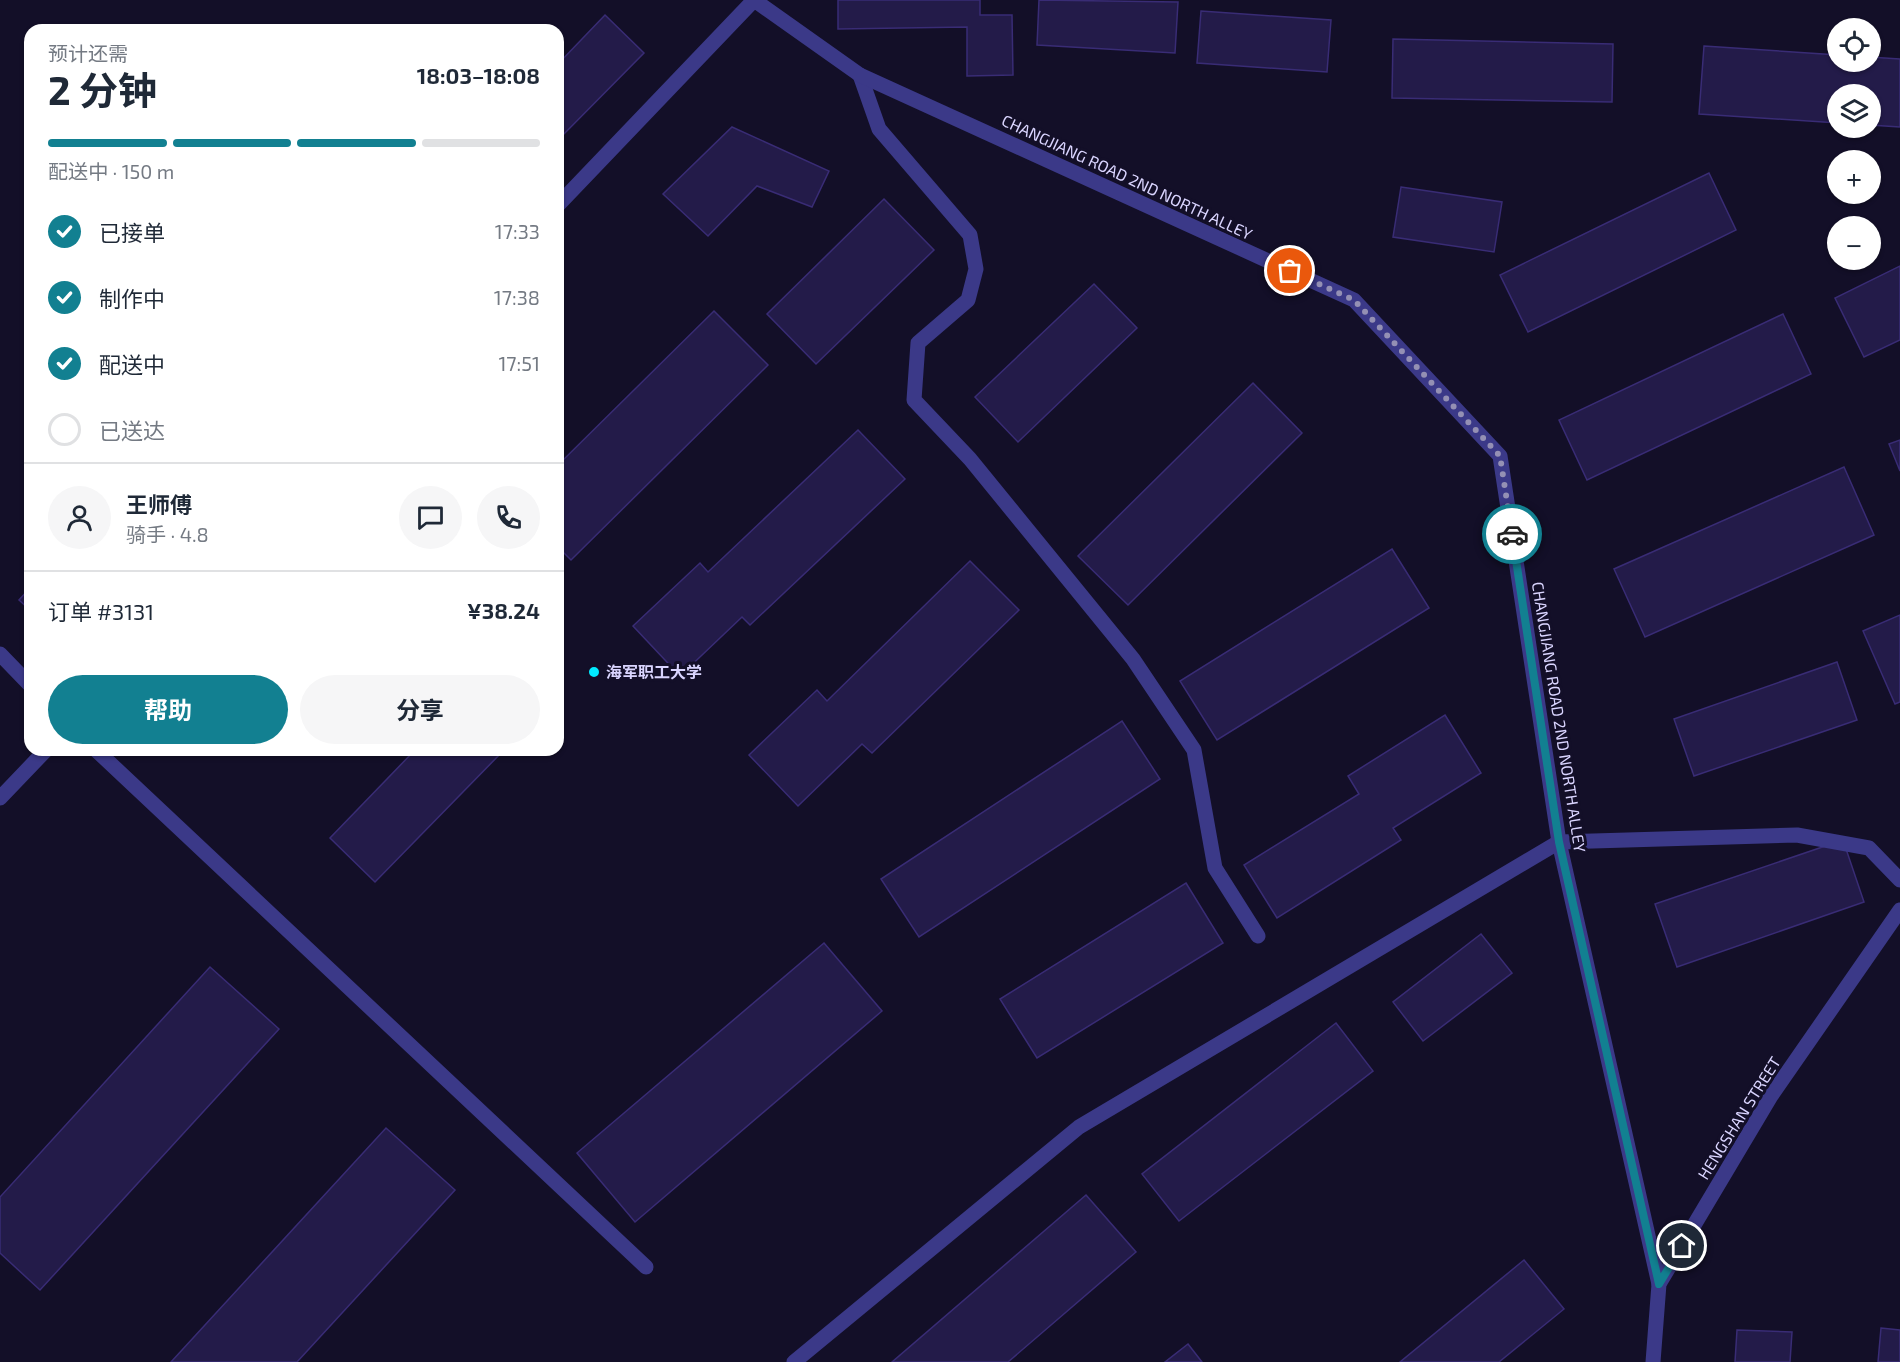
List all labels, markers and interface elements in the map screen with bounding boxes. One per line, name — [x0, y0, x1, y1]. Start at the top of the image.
map controls — [1827, 18, 1881, 270]
button: locate — [1827, 18, 1881, 72]
text: 预计还需 — [48, 41, 128, 65]
text: 18:03–18:08 — [417, 62, 540, 88]
text: 2 分钟 — [48, 66, 157, 113]
button: layers — [1827, 84, 1881, 138]
street label: CHANGJIANG ROAD 2ND NORTH ALLEY — [999, 110, 1255, 243]
button: + — [1827, 150, 1881, 204]
text: 配送中 · 150 m — [48, 159, 174, 183]
icon: check — [48, 215, 81, 248]
button: − — [1827, 216, 1881, 270]
text: 已接单 — [99, 219, 165, 245]
text: 17:33 — [495, 219, 540, 243]
pin — [1264, 245, 1315, 296]
icon: bag — [1273, 254, 1306, 287]
icon: check — [48, 281, 81, 314]
text: 制作中 — [99, 285, 165, 311]
text: 17:38 — [494, 285, 540, 309]
icon: check — [48, 347, 81, 380]
text: 配送中 — [99, 351, 165, 377]
text: 17:51 — [498, 351, 540, 375]
text: 已送达 — [99, 417, 165, 443]
button: person — [48, 486, 111, 549]
button: chat — [399, 486, 462, 549]
button: phone — [477, 486, 540, 549]
text: 王师傅 — [126, 491, 192, 517]
courier — [1482, 504, 1542, 564]
icon: car — [1496, 518, 1529, 551]
text: 骑手 · 4.8 — [126, 522, 209, 546]
street label: CHANGJIANG ROAD 2ND NORTH ALLEY — [1529, 580, 1590, 854]
text: ¥38.24 — [467, 597, 540, 623]
text: 订单 #3131 — [48, 598, 154, 624]
place label: 海军职工大学 — [606, 662, 702, 681]
marker: 海军职工大学 — [587, 665, 601, 679]
button: 帮助 — [48, 675, 288, 744]
button: 分享 — [300, 675, 540, 744]
street label: HENGSHAN STREET — [1693, 1053, 1784, 1182]
pin — [1656, 1220, 1707, 1271]
icon: home — [1665, 1229, 1698, 1262]

